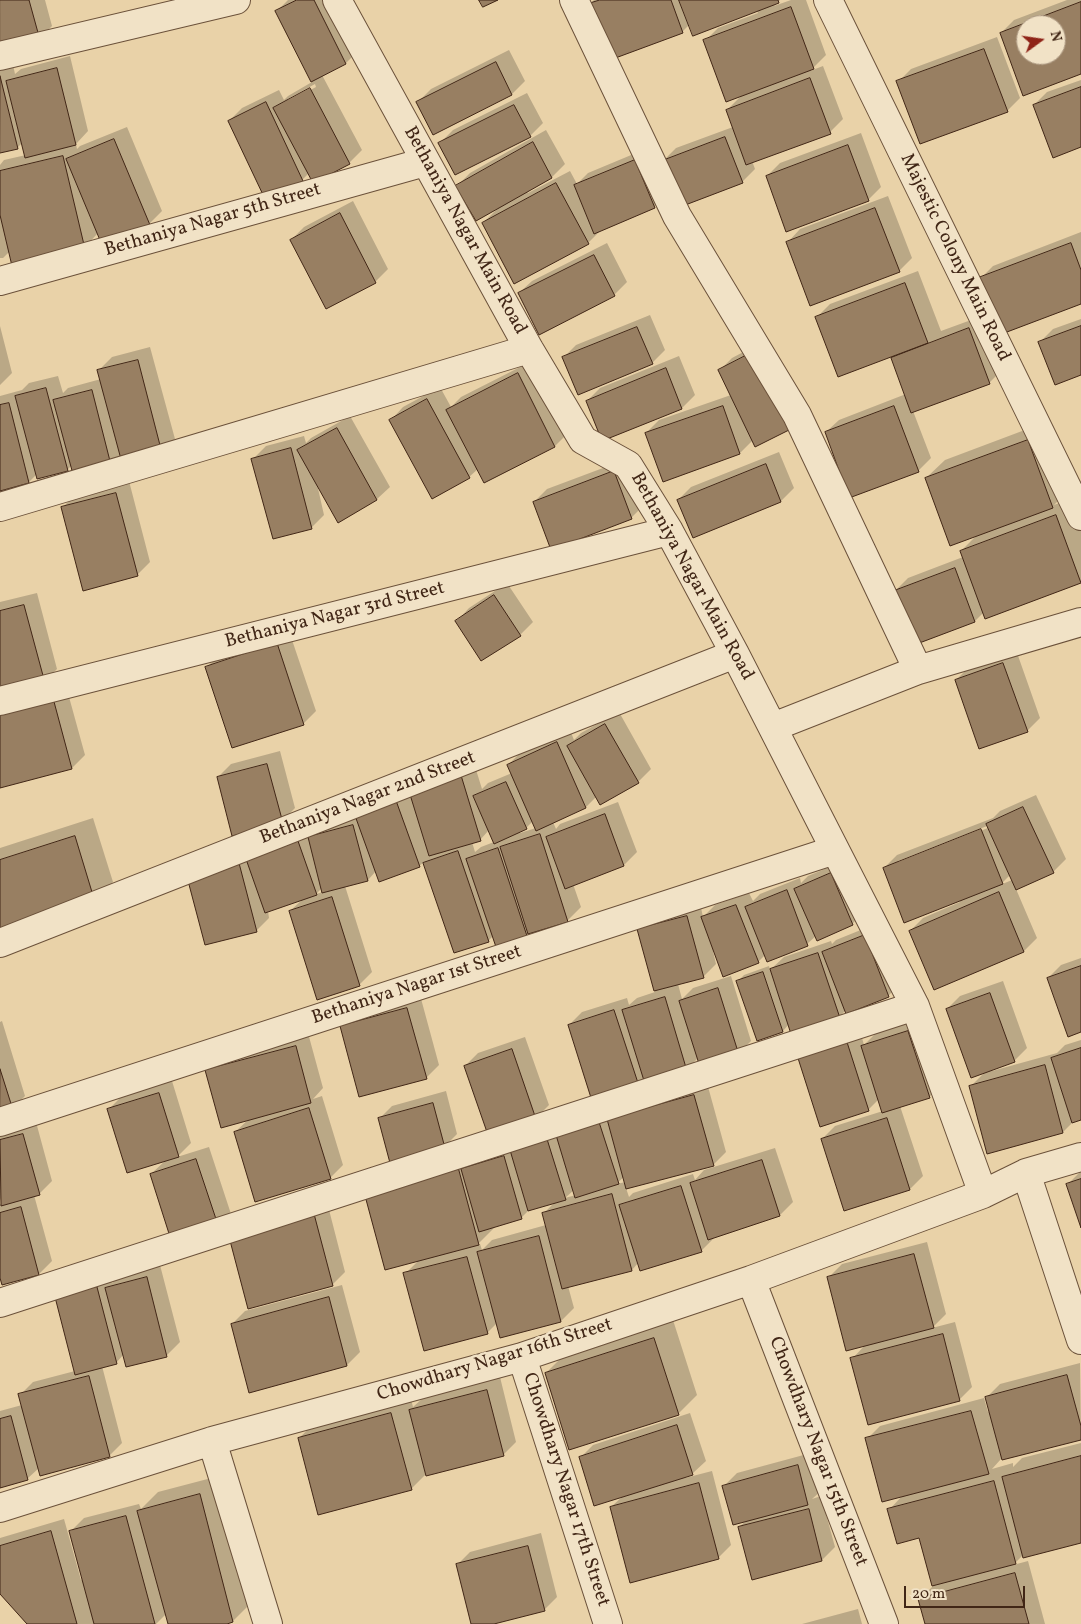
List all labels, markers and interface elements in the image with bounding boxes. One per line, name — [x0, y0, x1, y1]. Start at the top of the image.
north arrow — [1016, 15, 1066, 65]
text: N — [1045, 29, 1066, 44]
street label: Bethaniya Nagar Main Road — [397, 123, 531, 339]
street label: Majestic Colony Main Road — [894, 151, 1014, 365]
street label: Bethaniya Nagar 5th Street — [102, 179, 324, 263]
street label: Bethaniya Nagar Main Road — [624, 469, 758, 685]
street label: Bethaniya Nagar 3rd Street — [223, 578, 447, 654]
street label: Bethaniya Nagar 2nd Street — [257, 747, 479, 851]
street label: Bethaniya Nagar 1st Street — [309, 941, 525, 1031]
street label: Chowdhary Nagar 16th Street — [375, 1314, 615, 1408]
street label: Chowdhary Nagar 15th Street — [763, 1334, 871, 1570]
street label: Chowdhary Nagar 17th Street — [516, 1370, 614, 1610]
scale bar — [906, 1576, 1027, 1608]
text: 20 m — [912, 1584, 945, 1605]

